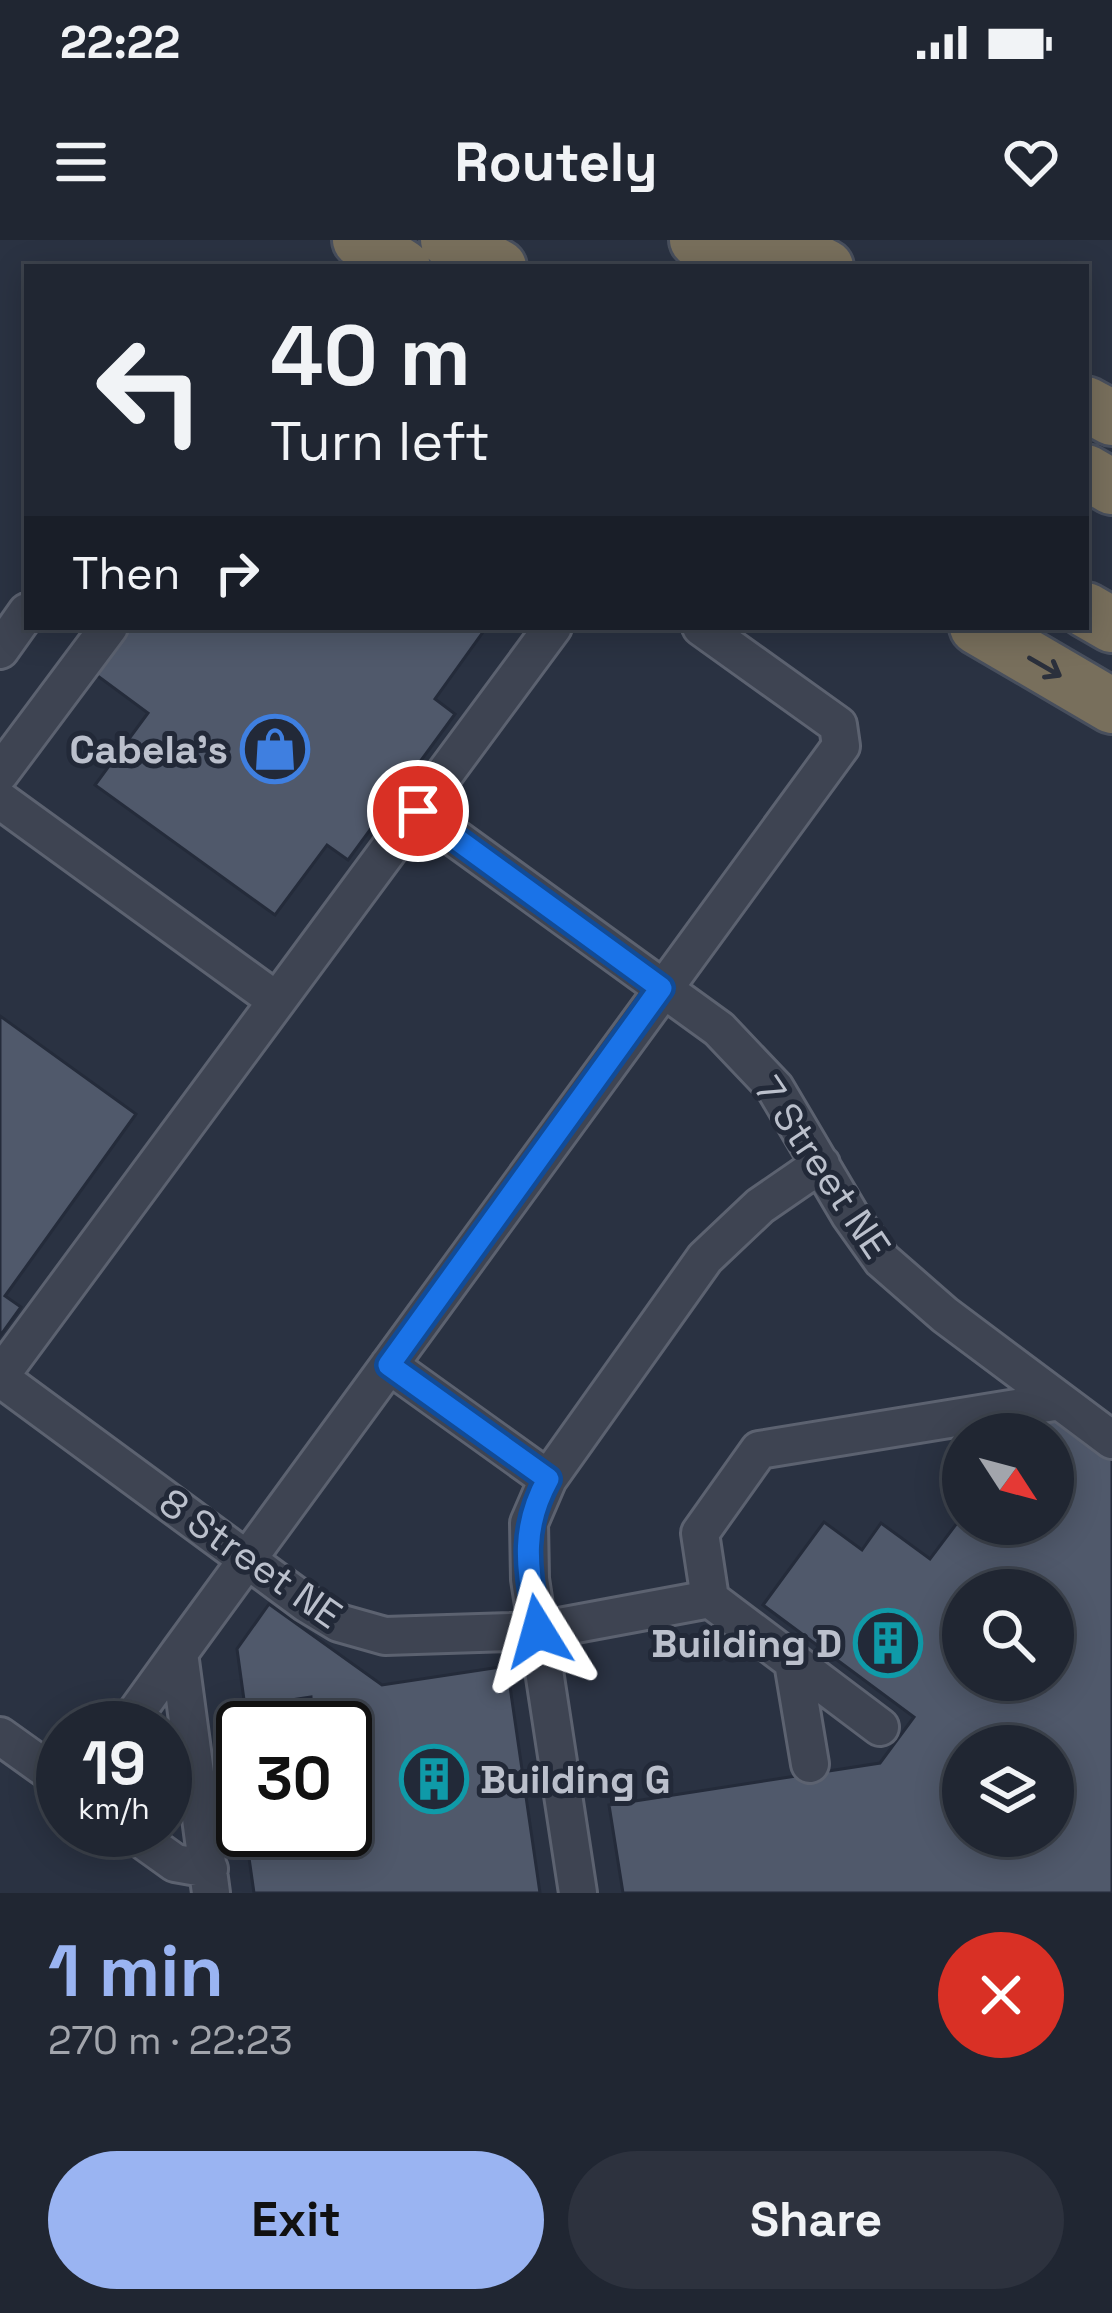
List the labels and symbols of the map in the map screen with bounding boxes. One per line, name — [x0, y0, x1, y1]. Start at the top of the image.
one-way arrow — [1026, 655, 1061, 679]
shop icon: Cabela's — [240, 714, 310, 784]
place label: Cabela's — [69, 725, 228, 774]
pin — [367, 760, 469, 862]
street label: 7 Street NE — [744, 1067, 901, 1268]
north arrow — [942, 1413, 1074, 1545]
street label: 8 Street NE — [150, 1478, 351, 1639]
position arrow — [475, 1568, 601, 1694]
building icon: Building D — [853, 1608, 923, 1678]
place label: Building D — [651, 1619, 842, 1668]
speed limit sign: 30 — [216, 1701, 372, 1857]
building icon: Building G — [399, 1744, 469, 1814]
place label: Building G — [480, 1755, 671, 1804]

